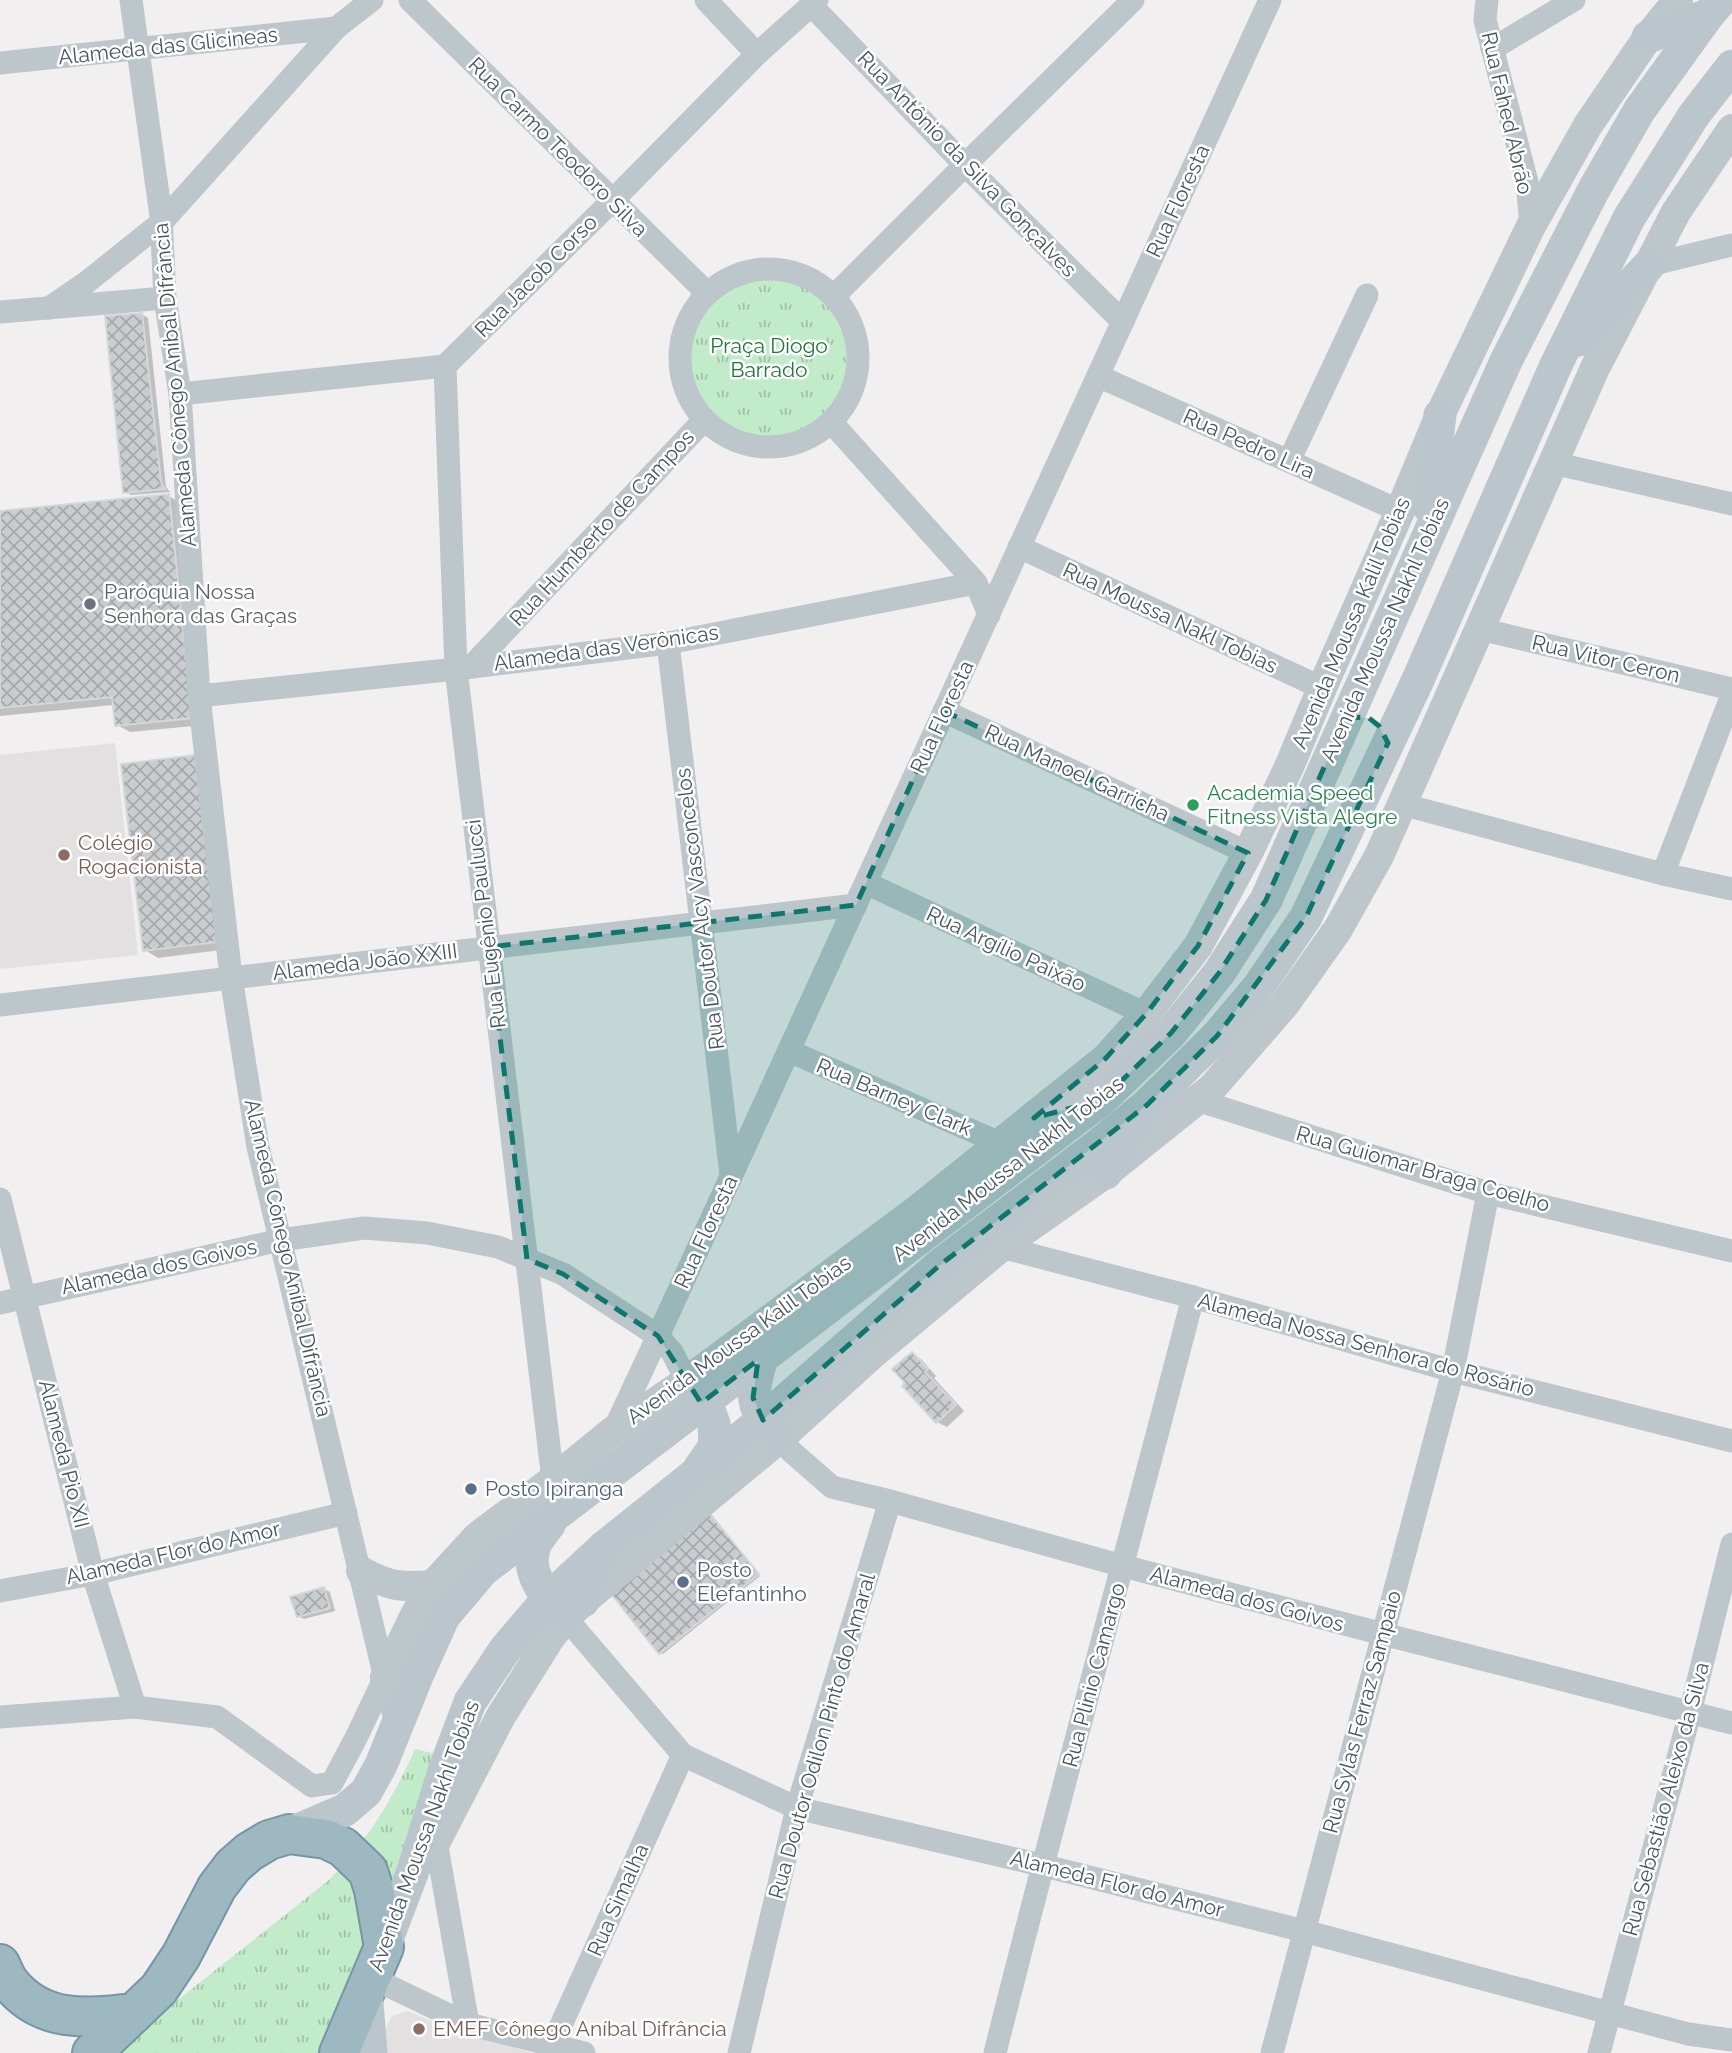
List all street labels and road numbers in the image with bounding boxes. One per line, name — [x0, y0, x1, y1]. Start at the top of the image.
street label: Alameda das Glicineas — [57, 22, 279, 69]
street label: Rua Fahed Abrão — [1477, 29, 1538, 197]
street label: Rua Antônio da Silva Gonçalves — [853, 46, 1082, 282]
street label: Rua Carmo Teodoro Silva — [463, 52, 653, 242]
street label: Rua Floresta — [1141, 140, 1215, 261]
street label: Rua Jacob Corso — [469, 209, 602, 342]
street label: Alameda Cônego Aníbal Difrância — [148, 222, 201, 548]
street label: Rua Pedro Lira — [1179, 403, 1319, 484]
street label: Rua Humberto de Campos — [504, 424, 699, 631]
street label: Avenida Moussa Kalil Tobias — [1286, 493, 1415, 752]
street label: Avenida Moussa Nakhl Tobias — [1315, 494, 1454, 766]
street label: Rua Moussa Nakl Tobias — [1059, 557, 1281, 678]
street label: Alameda das Verônicas — [492, 619, 720, 676]
street label: Rua Vitor Ceron — [1530, 629, 1683, 688]
street label: Rua Floresta — [905, 656, 979, 777]
street label: Rua Manoel Garricha — [981, 719, 1174, 826]
street label: Rua Doutor Alcy Vasconcelos — [670, 767, 729, 1051]
street label: Rua Eugênio Paulucci — [460, 818, 511, 1030]
street label: Rua Argílio Paixão — [923, 901, 1090, 996]
street label: Alameda João XXIII — [271, 938, 459, 985]
street label: Rua Barney Clark — [813, 1053, 976, 1141]
street label: Avenida Moussa Nakhl Tobias — [887, 1071, 1128, 1267]
street label: Alameda Cônego Aníbal Difrância — [240, 1097, 337, 1419]
street label: Rua Guiomar Braga Coelho — [1293, 1120, 1553, 1217]
street label: Rua Floresta — [669, 1171, 743, 1292]
street label: Alameda dos Goivos — [59, 1234, 259, 1299]
street label: Avenida Moussa Kalil Tobias — [622, 1250, 856, 1429]
street label: Alameda Nossa Senhora do Rosário — [1195, 1287, 1537, 1402]
street label: Alameda Pio XII — [34, 1377, 95, 1531]
street label: Alameda Flor do Amor — [63, 1516, 283, 1589]
street label: Alameda dos Goivos — [1148, 1561, 1347, 1636]
street label: Rua Doutor Odilon Pinto do Amaral — [763, 1570, 880, 1902]
street label: Rua Plinio Camargo — [1057, 1580, 1130, 1770]
street label: Rua Sylas Ferraz Sampaio — [1317, 1588, 1406, 1836]
street label: Rua Sebastião Aleixo da Silva — [1617, 1659, 1714, 1938]
street label: Avenida Moussa Nakhl Tobias — [363, 1697, 484, 1975]
street label: Rua Simalha — [582, 1840, 653, 1960]
street label: Alameda Flor do Amor — [1008, 1845, 1227, 1922]

